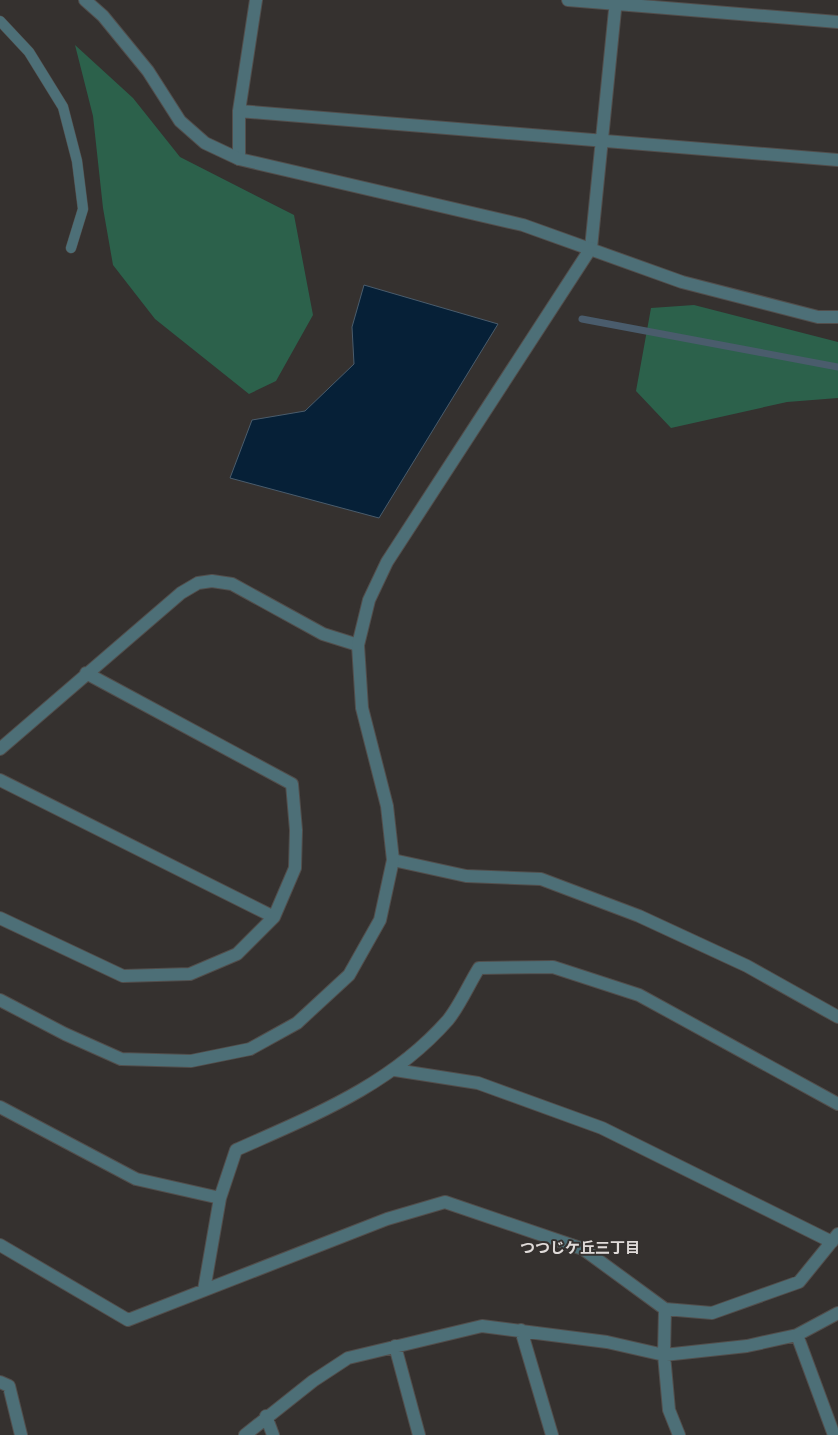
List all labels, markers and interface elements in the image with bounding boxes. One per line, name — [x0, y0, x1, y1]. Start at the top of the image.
district label: つつじケ丘三丁目 — [520, 1239, 640, 1256]

